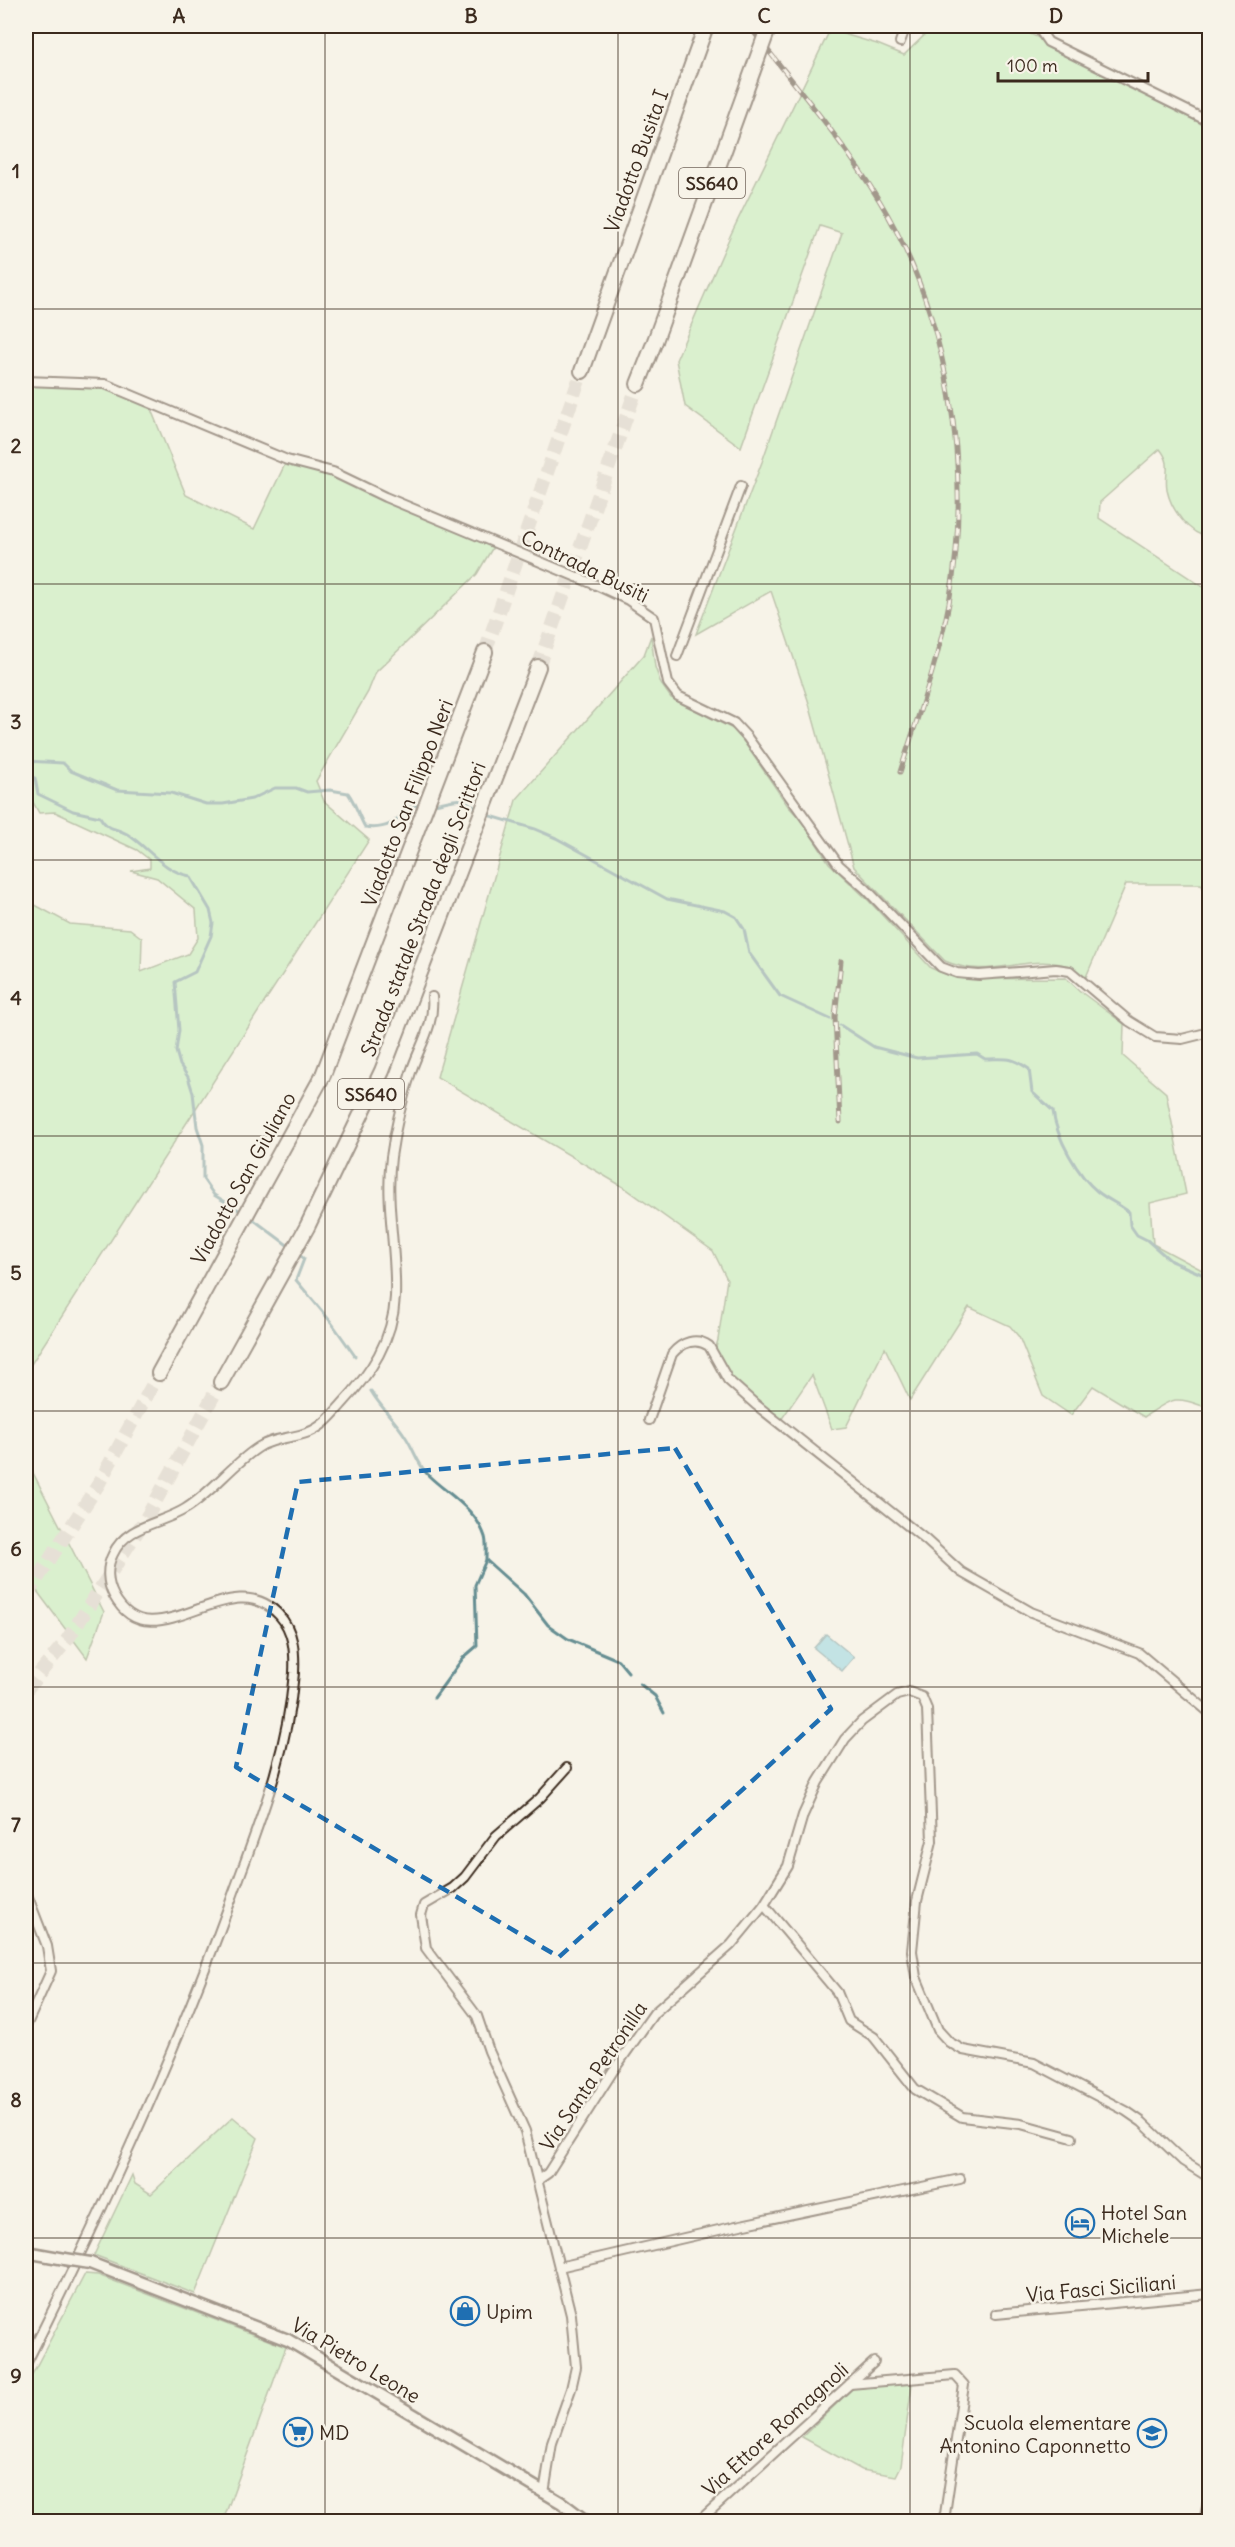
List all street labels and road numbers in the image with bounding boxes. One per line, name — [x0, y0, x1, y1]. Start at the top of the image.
street label: Viadotto Busita I — [598, 86, 674, 236]
road number: SS640 — [679, 168, 745, 198]
street label: Contrada Busiti — [517, 524, 653, 608]
street label: Viadotto San Filippo Neri — [356, 696, 458, 910]
street label: Strada statale Strada degli Scrittori — [355, 758, 491, 1060]
road number: SS640 — [338, 1079, 404, 1109]
street label: Viadotto San Giuliano — [185, 1087, 301, 1269]
street label: Via Santa Petronilla — [534, 1997, 652, 2155]
street label: Via Fasci Siciliani — [1025, 2269, 1177, 2307]
street label: Via Pietro Leone — [287, 2312, 425, 2408]
street label: Via Ettore Romagnoli — [697, 2357, 853, 2501]

